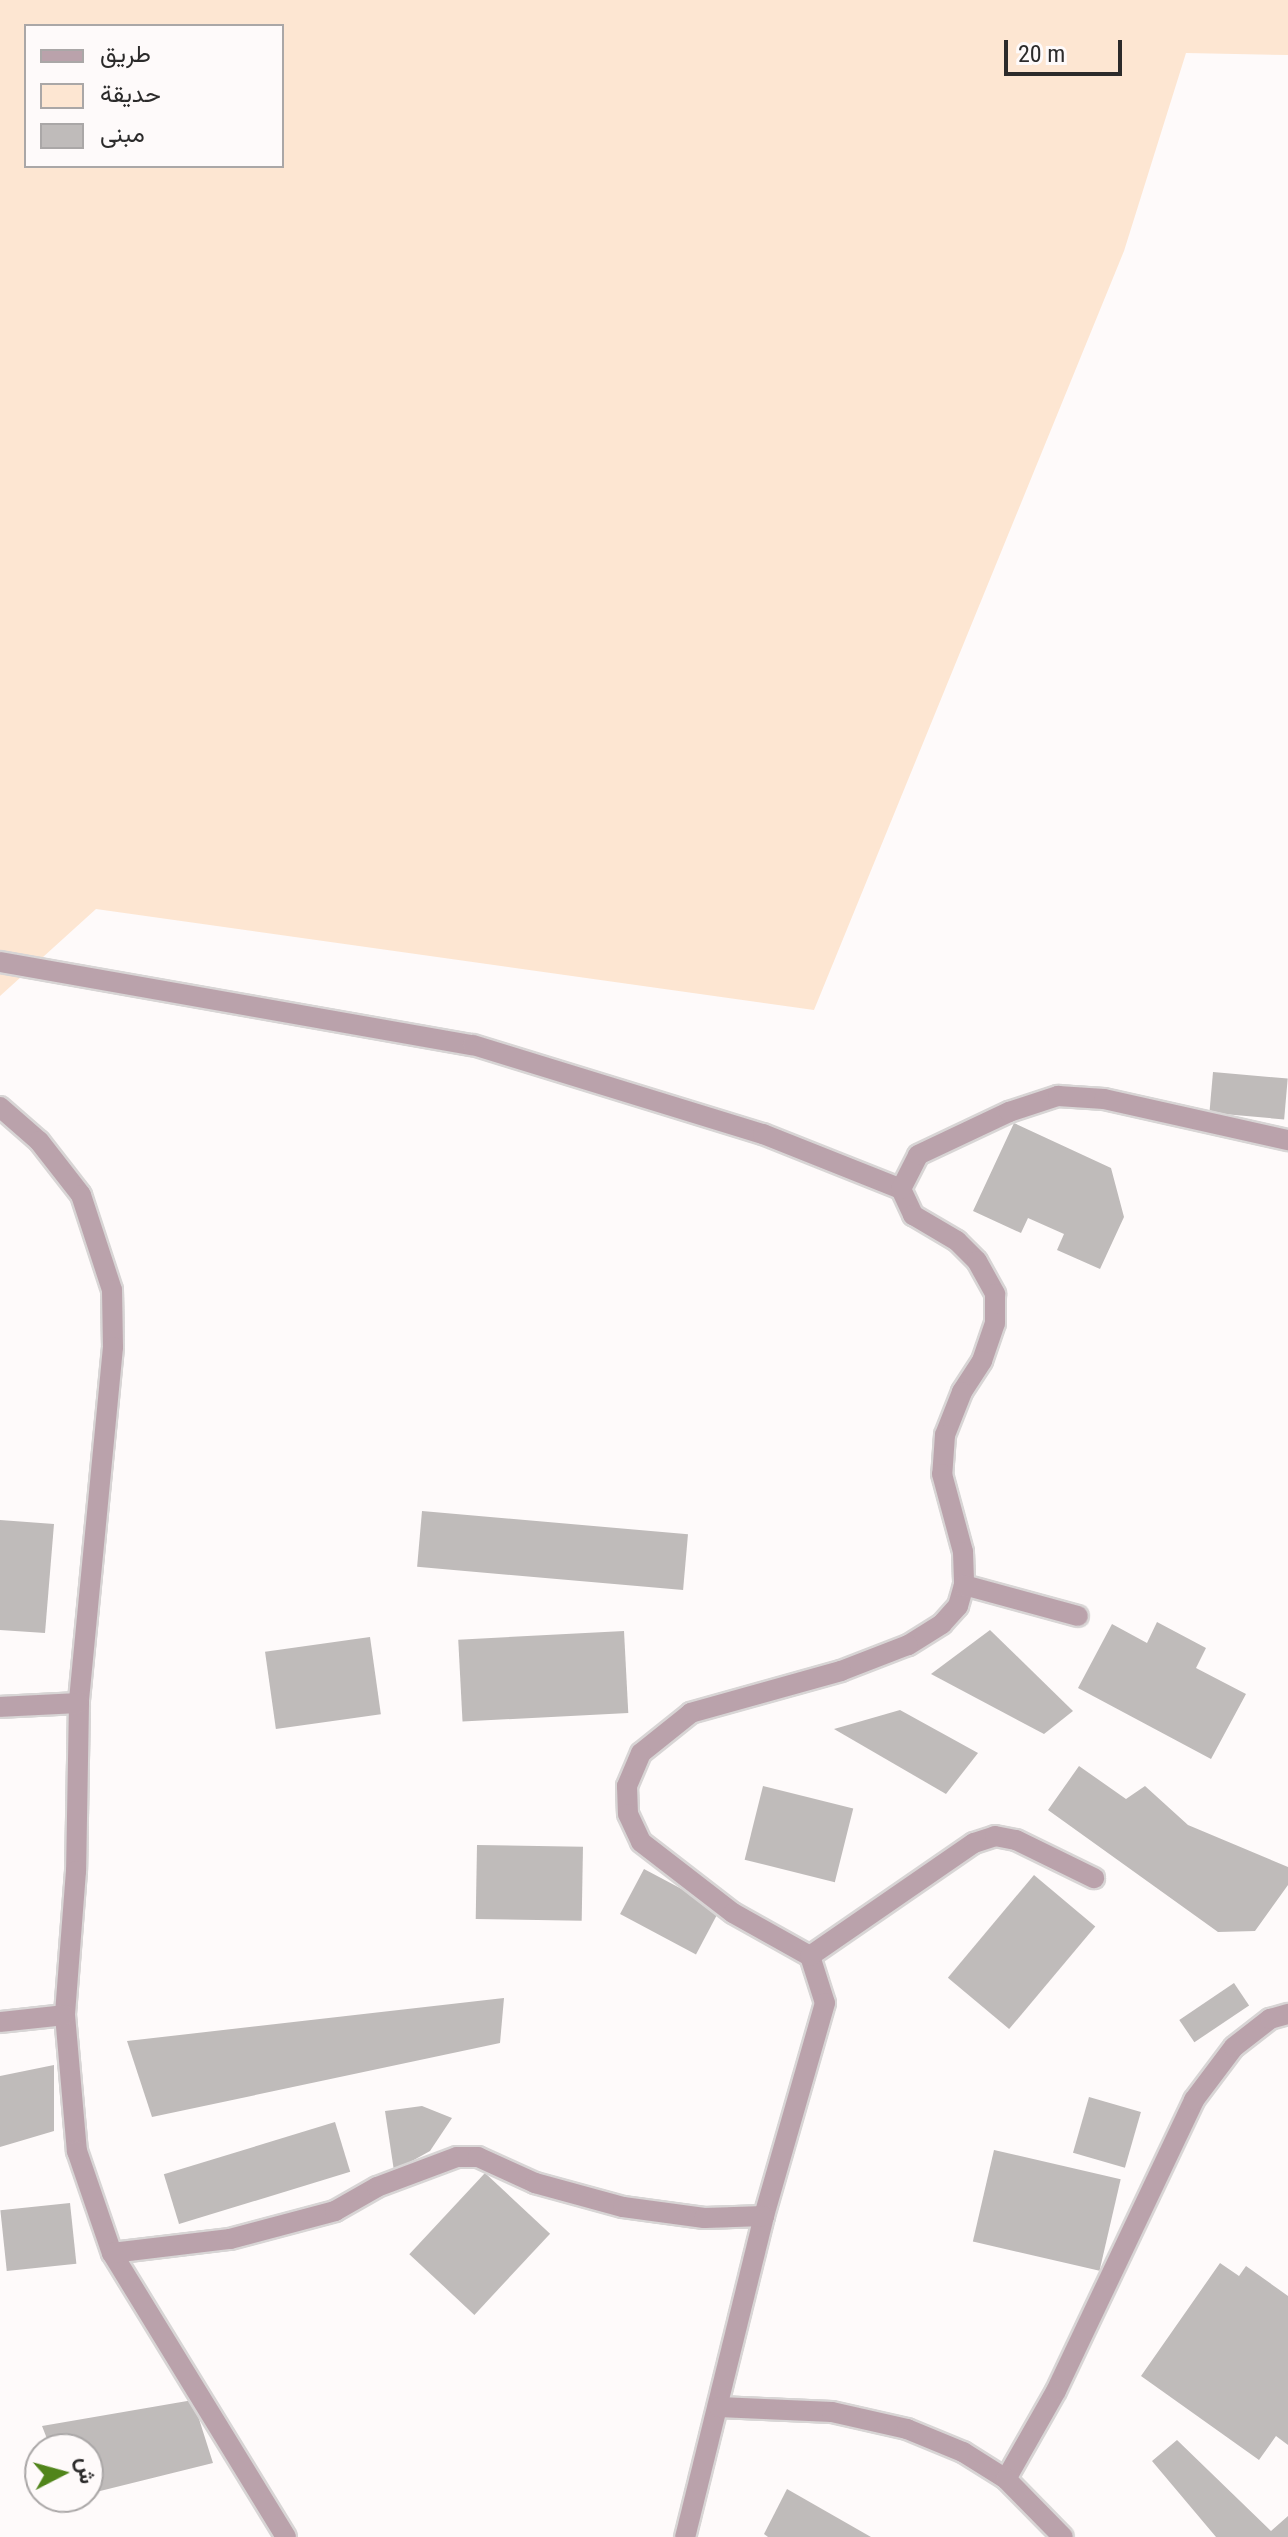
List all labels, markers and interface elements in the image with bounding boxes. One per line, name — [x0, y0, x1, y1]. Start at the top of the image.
legend — [24, 24, 284, 168]
scale bar — [1008, 24, 1126, 74]
text: طريق — [100, 40, 151, 68]
text: 20 m — [1018, 40, 1065, 68]
text: حديقة — [100, 80, 161, 108]
text: مبنى — [100, 120, 145, 148]
north arrow — [24, 2433, 104, 2513]
text: ش — [73, 2456, 100, 2485]

